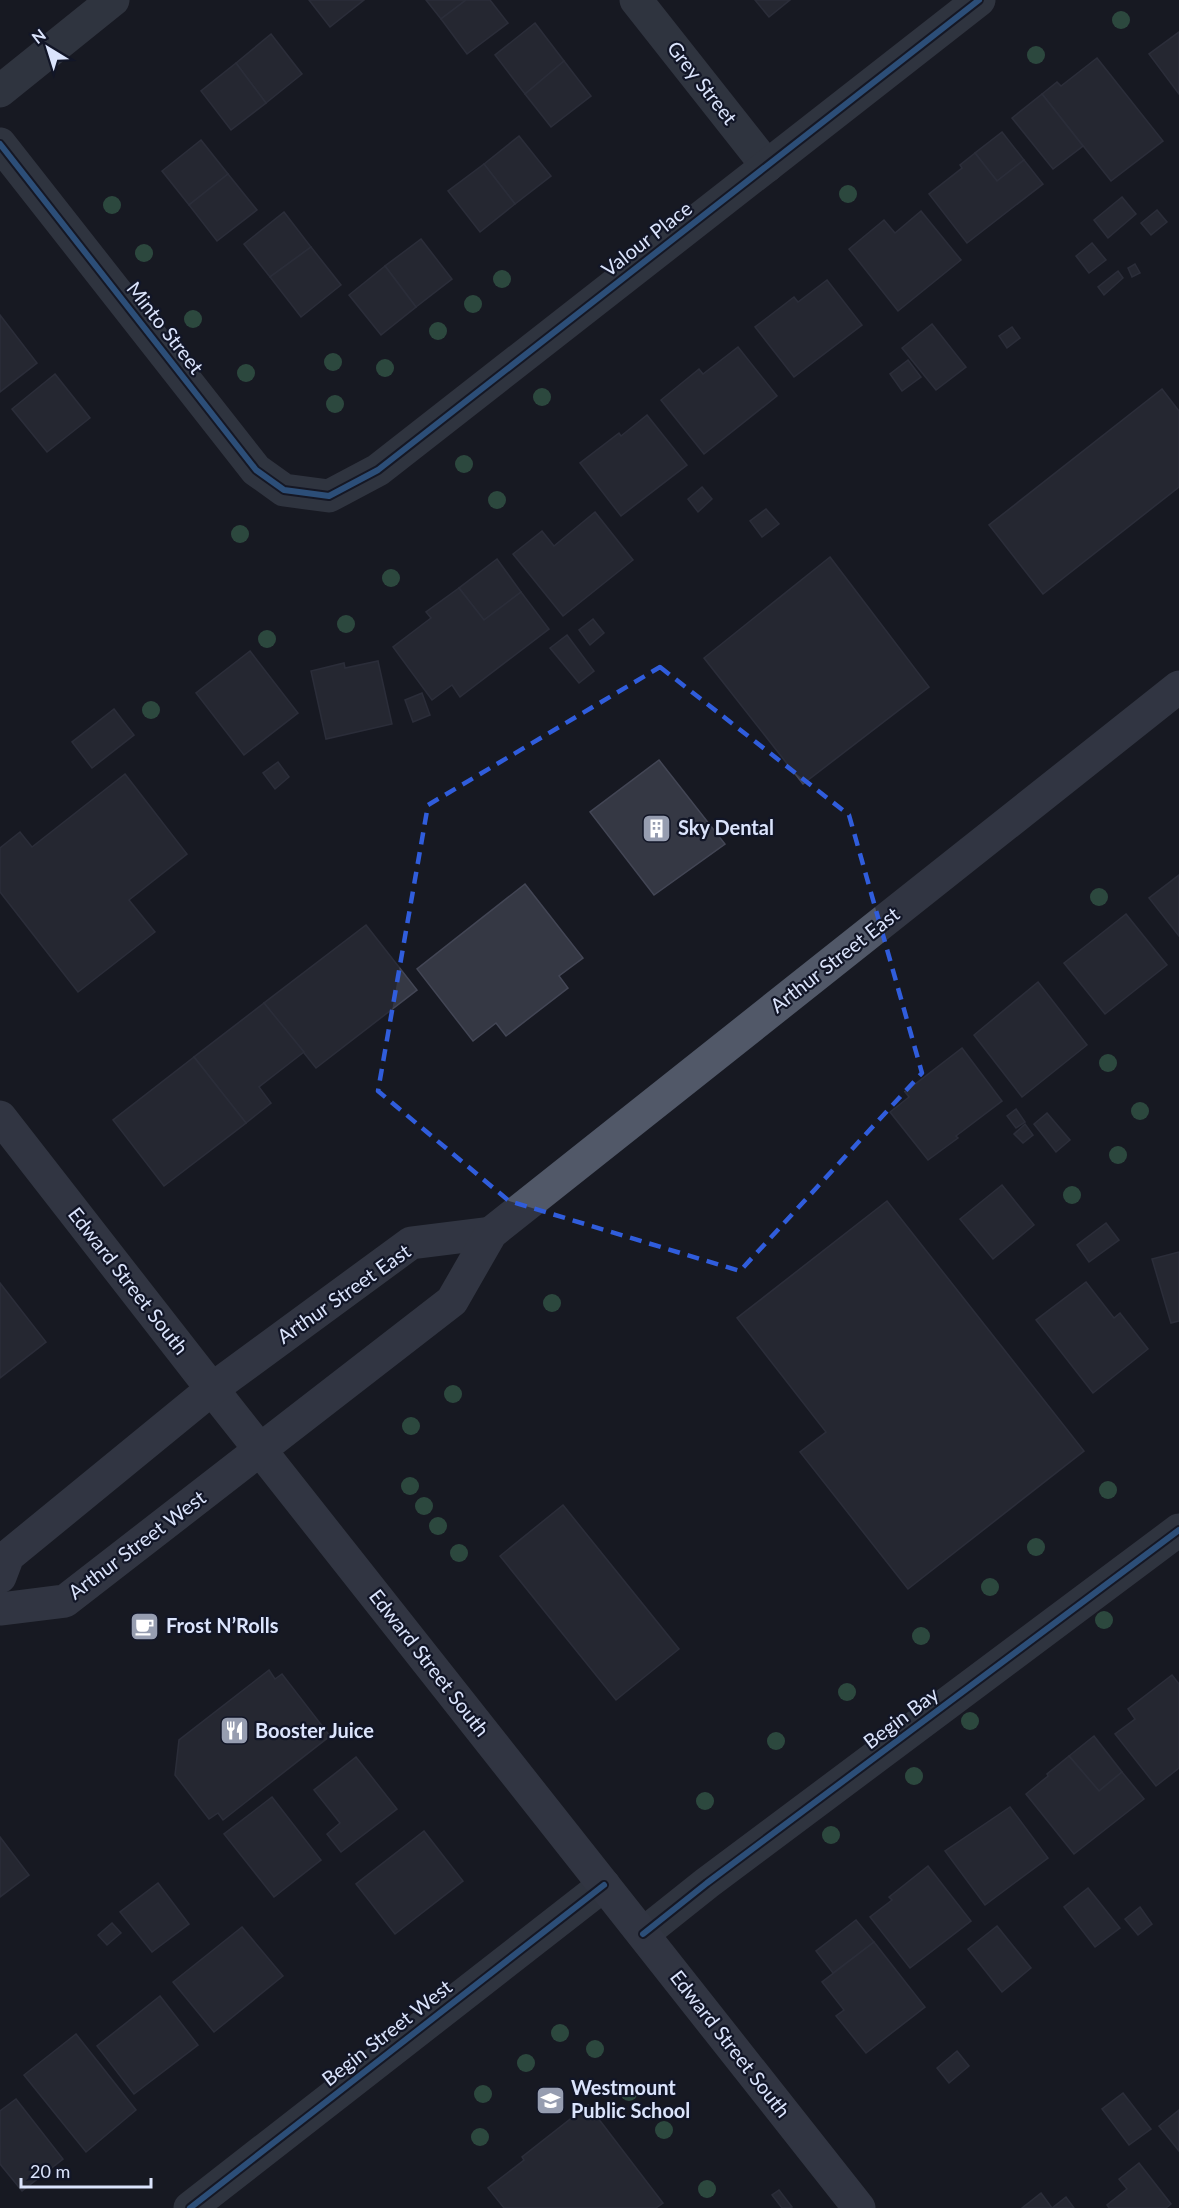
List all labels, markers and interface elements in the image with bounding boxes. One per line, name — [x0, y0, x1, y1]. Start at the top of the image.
north arrow — [18, 18, 78, 78]
text: N — [28, 25, 49, 47]
street label: Grey Street — [663, 36, 743, 129]
street label: Valour Place — [597, 196, 696, 281]
street label: Minto Street — [122, 276, 209, 378]
building icon: Sky Dental — [641, 812, 673, 844]
place label: Sky Dental — [678, 815, 774, 839]
street label: Arthur Street East — [765, 901, 904, 1017]
street label: Edward Street South — [64, 1202, 194, 1359]
street label: Arthur Street East — [272, 1238, 415, 1348]
street label: Arthur Street West — [63, 1485, 210, 1604]
street label: Edward Street South — [365, 1584, 495, 1741]
cafe icon: Frost N’Rolls — [129, 1610, 161, 1642]
place label: Frost N’Rolls — [166, 1613, 279, 1637]
street label: Begin Bay — [858, 1681, 943, 1753]
restaurant icon: Booster Juice — [218, 1715, 250, 1747]
place label: Booster Juice — [255, 1718, 374, 1742]
street label: Edward Street South — [666, 1965, 796, 2122]
street label: Begin Street West — [317, 1974, 456, 2090]
place label: Westmount Public School — [571, 2075, 690, 2122]
school or university icon: Westmount Public School — [534, 2084, 566, 2116]
scale bar — [21, 2151, 152, 2189]
text: 20 m — [30, 2160, 70, 2182]

